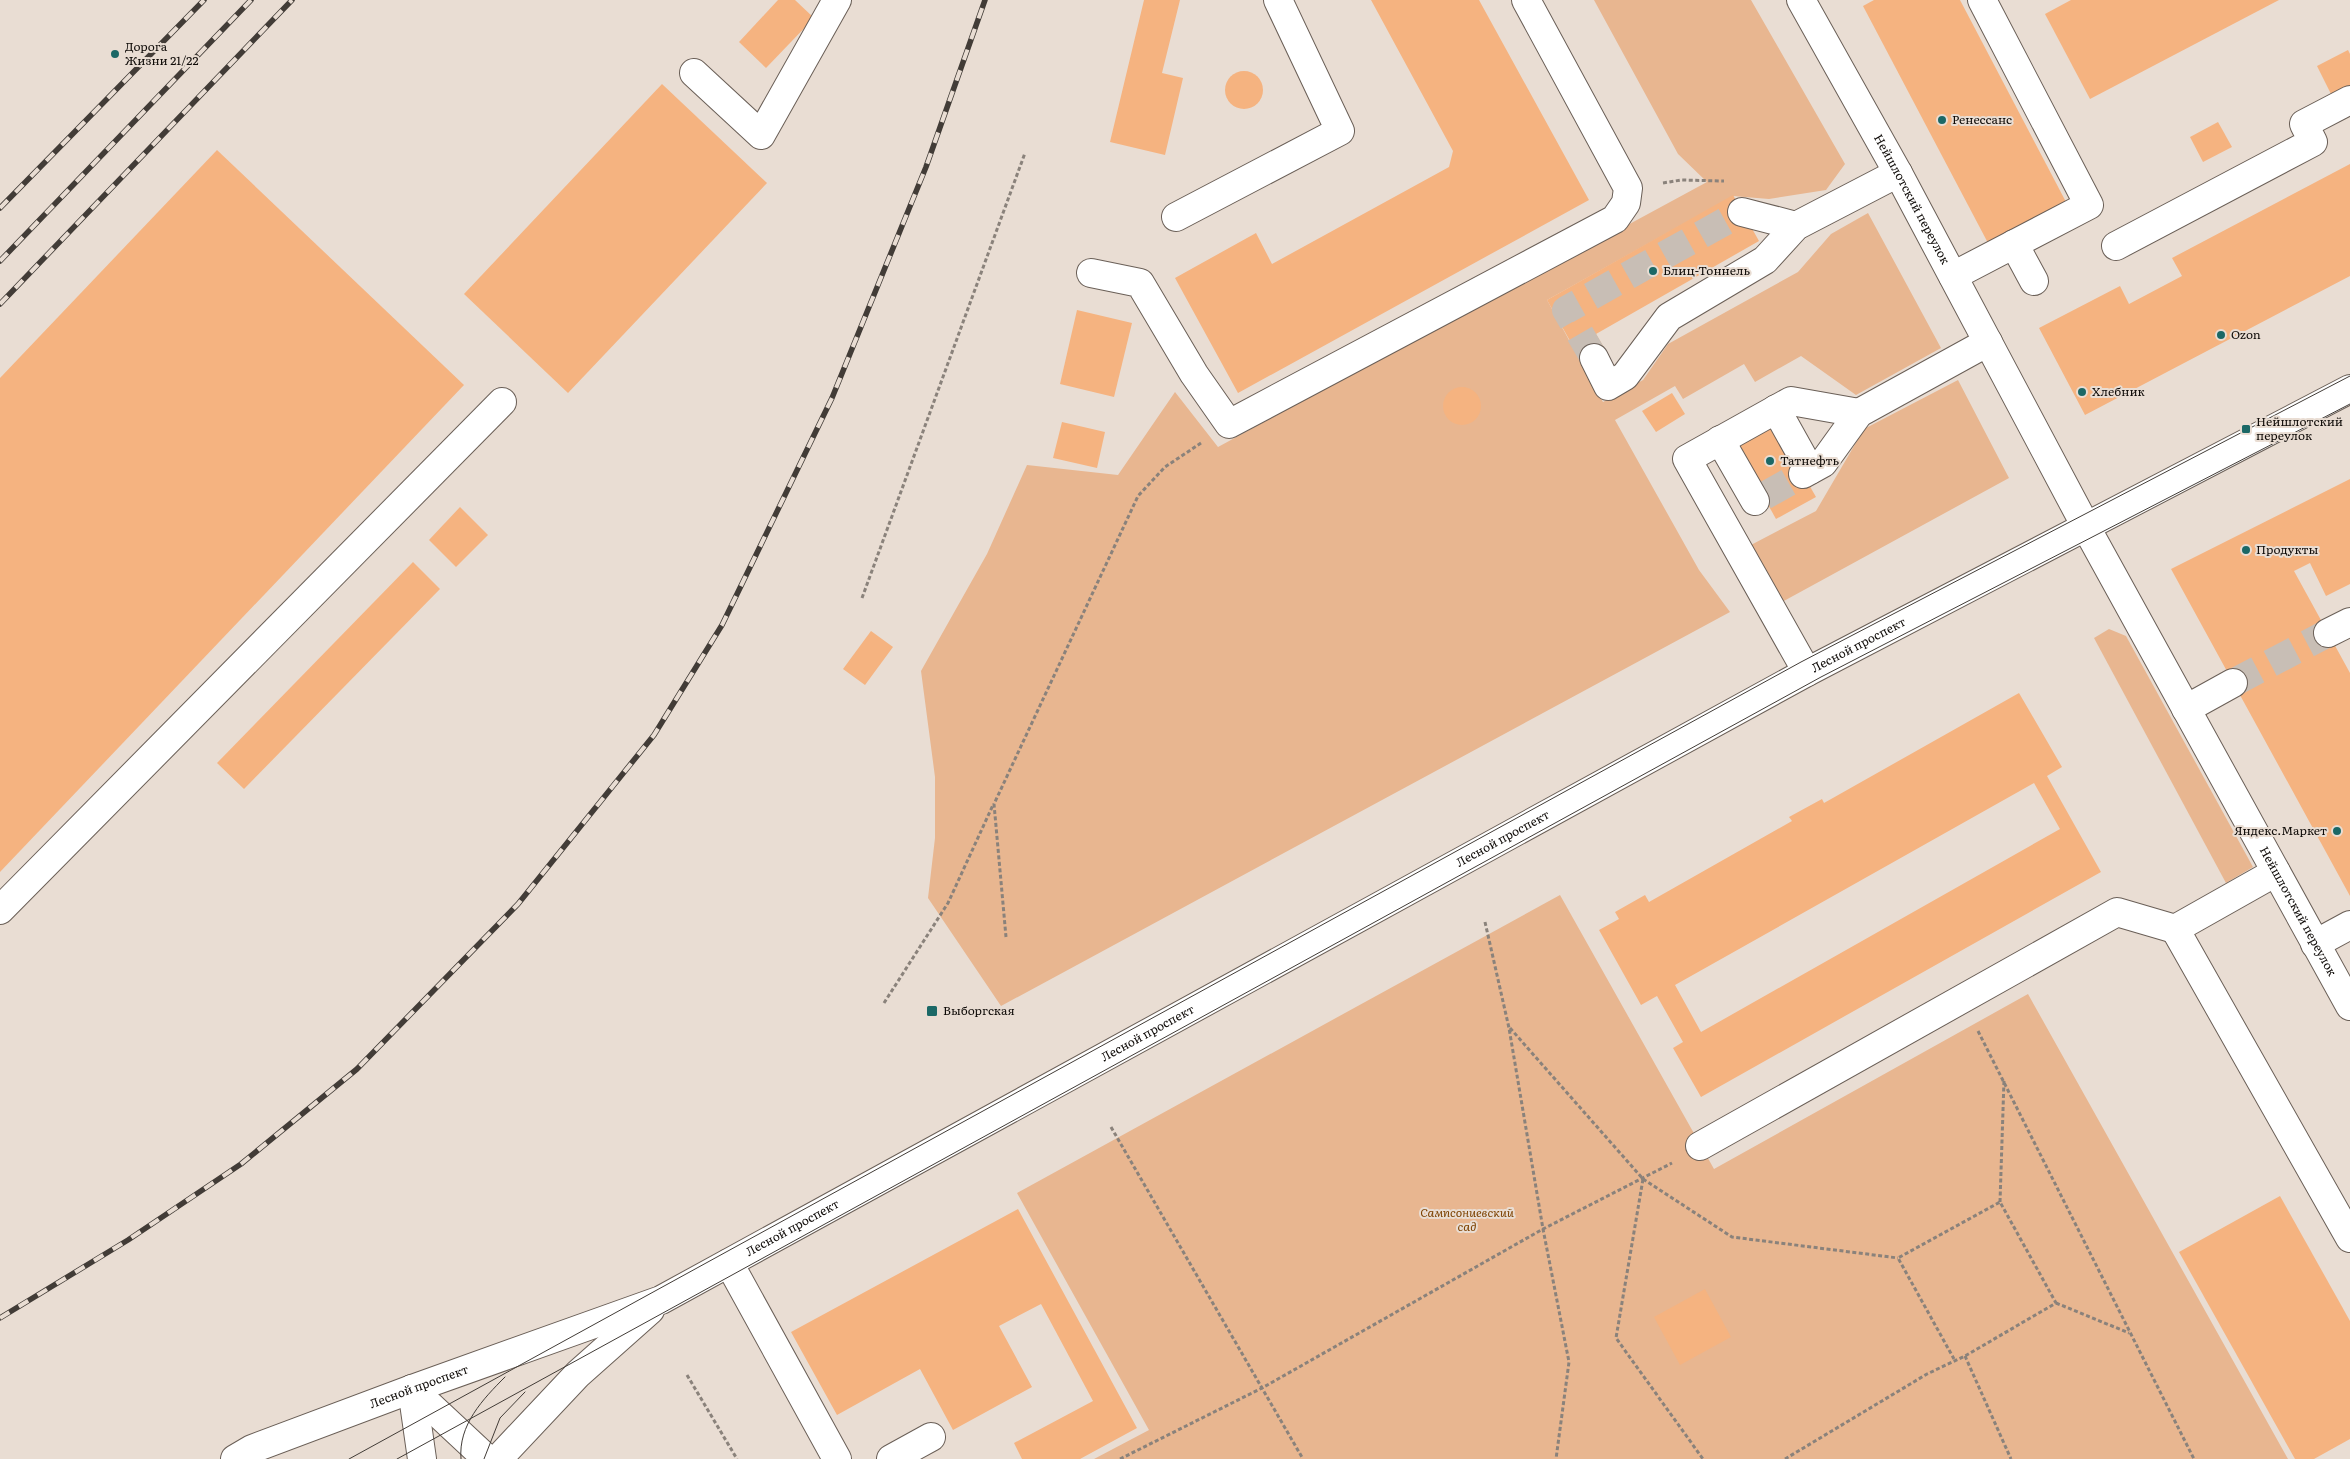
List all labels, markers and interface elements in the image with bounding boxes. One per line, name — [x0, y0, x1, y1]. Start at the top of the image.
place label: Дорога Жизни 21/22 — [125, 37, 198, 69]
marker: Дорога Жизни 21/22 — [109, 48, 121, 60]
place label: Ренессанс — [1952, 110, 2012, 128]
marker: Ренессанс — [1936, 114, 1948, 126]
street label: Нейшлотский переулок — [1870, 130, 1955, 267]
place label: Блиц-Тоннель — [1663, 261, 1750, 279]
marker: Блиц-Тоннель — [1647, 265, 1659, 277]
place label: Ozon — [2231, 325, 2261, 343]
marker: Ozon — [2215, 329, 2227, 341]
place label: Хлебник — [2092, 382, 2145, 400]
marker: Хлебник — [2076, 386, 2088, 398]
place label: Нейшлотский переулок — [2256, 412, 2343, 444]
marker: Нейшлотский переулок — [2240, 423, 2252, 435]
place label: Татнефть — [1780, 451, 1840, 469]
marker: Татнефть — [1764, 455, 1776, 467]
place label: Продукты — [2256, 540, 2318, 558]
marker: Продукты — [2240, 544, 2252, 556]
street label: Лесной проспект — [1808, 612, 1908, 676]
street label: Лесной проспект — [1452, 805, 1552, 871]
place label: Яндекс.Маркет — [2234, 821, 2327, 839]
marker: Яндекс.Маркет — [2331, 825, 2343, 837]
street label: Нейшлотский переулок — [2256, 843, 2342, 979]
street label: Лесной проспект — [1097, 999, 1197, 1065]
place label: Выборгская — [943, 1001, 1015, 1019]
marker: Выборгская — [925, 1004, 939, 1018]
street label: Лесной проспект — [742, 1194, 842, 1260]
park label: Сампсониевский сад — [1420, 1203, 1515, 1235]
street label: Лесной проспект — [367, 1360, 471, 1412]

